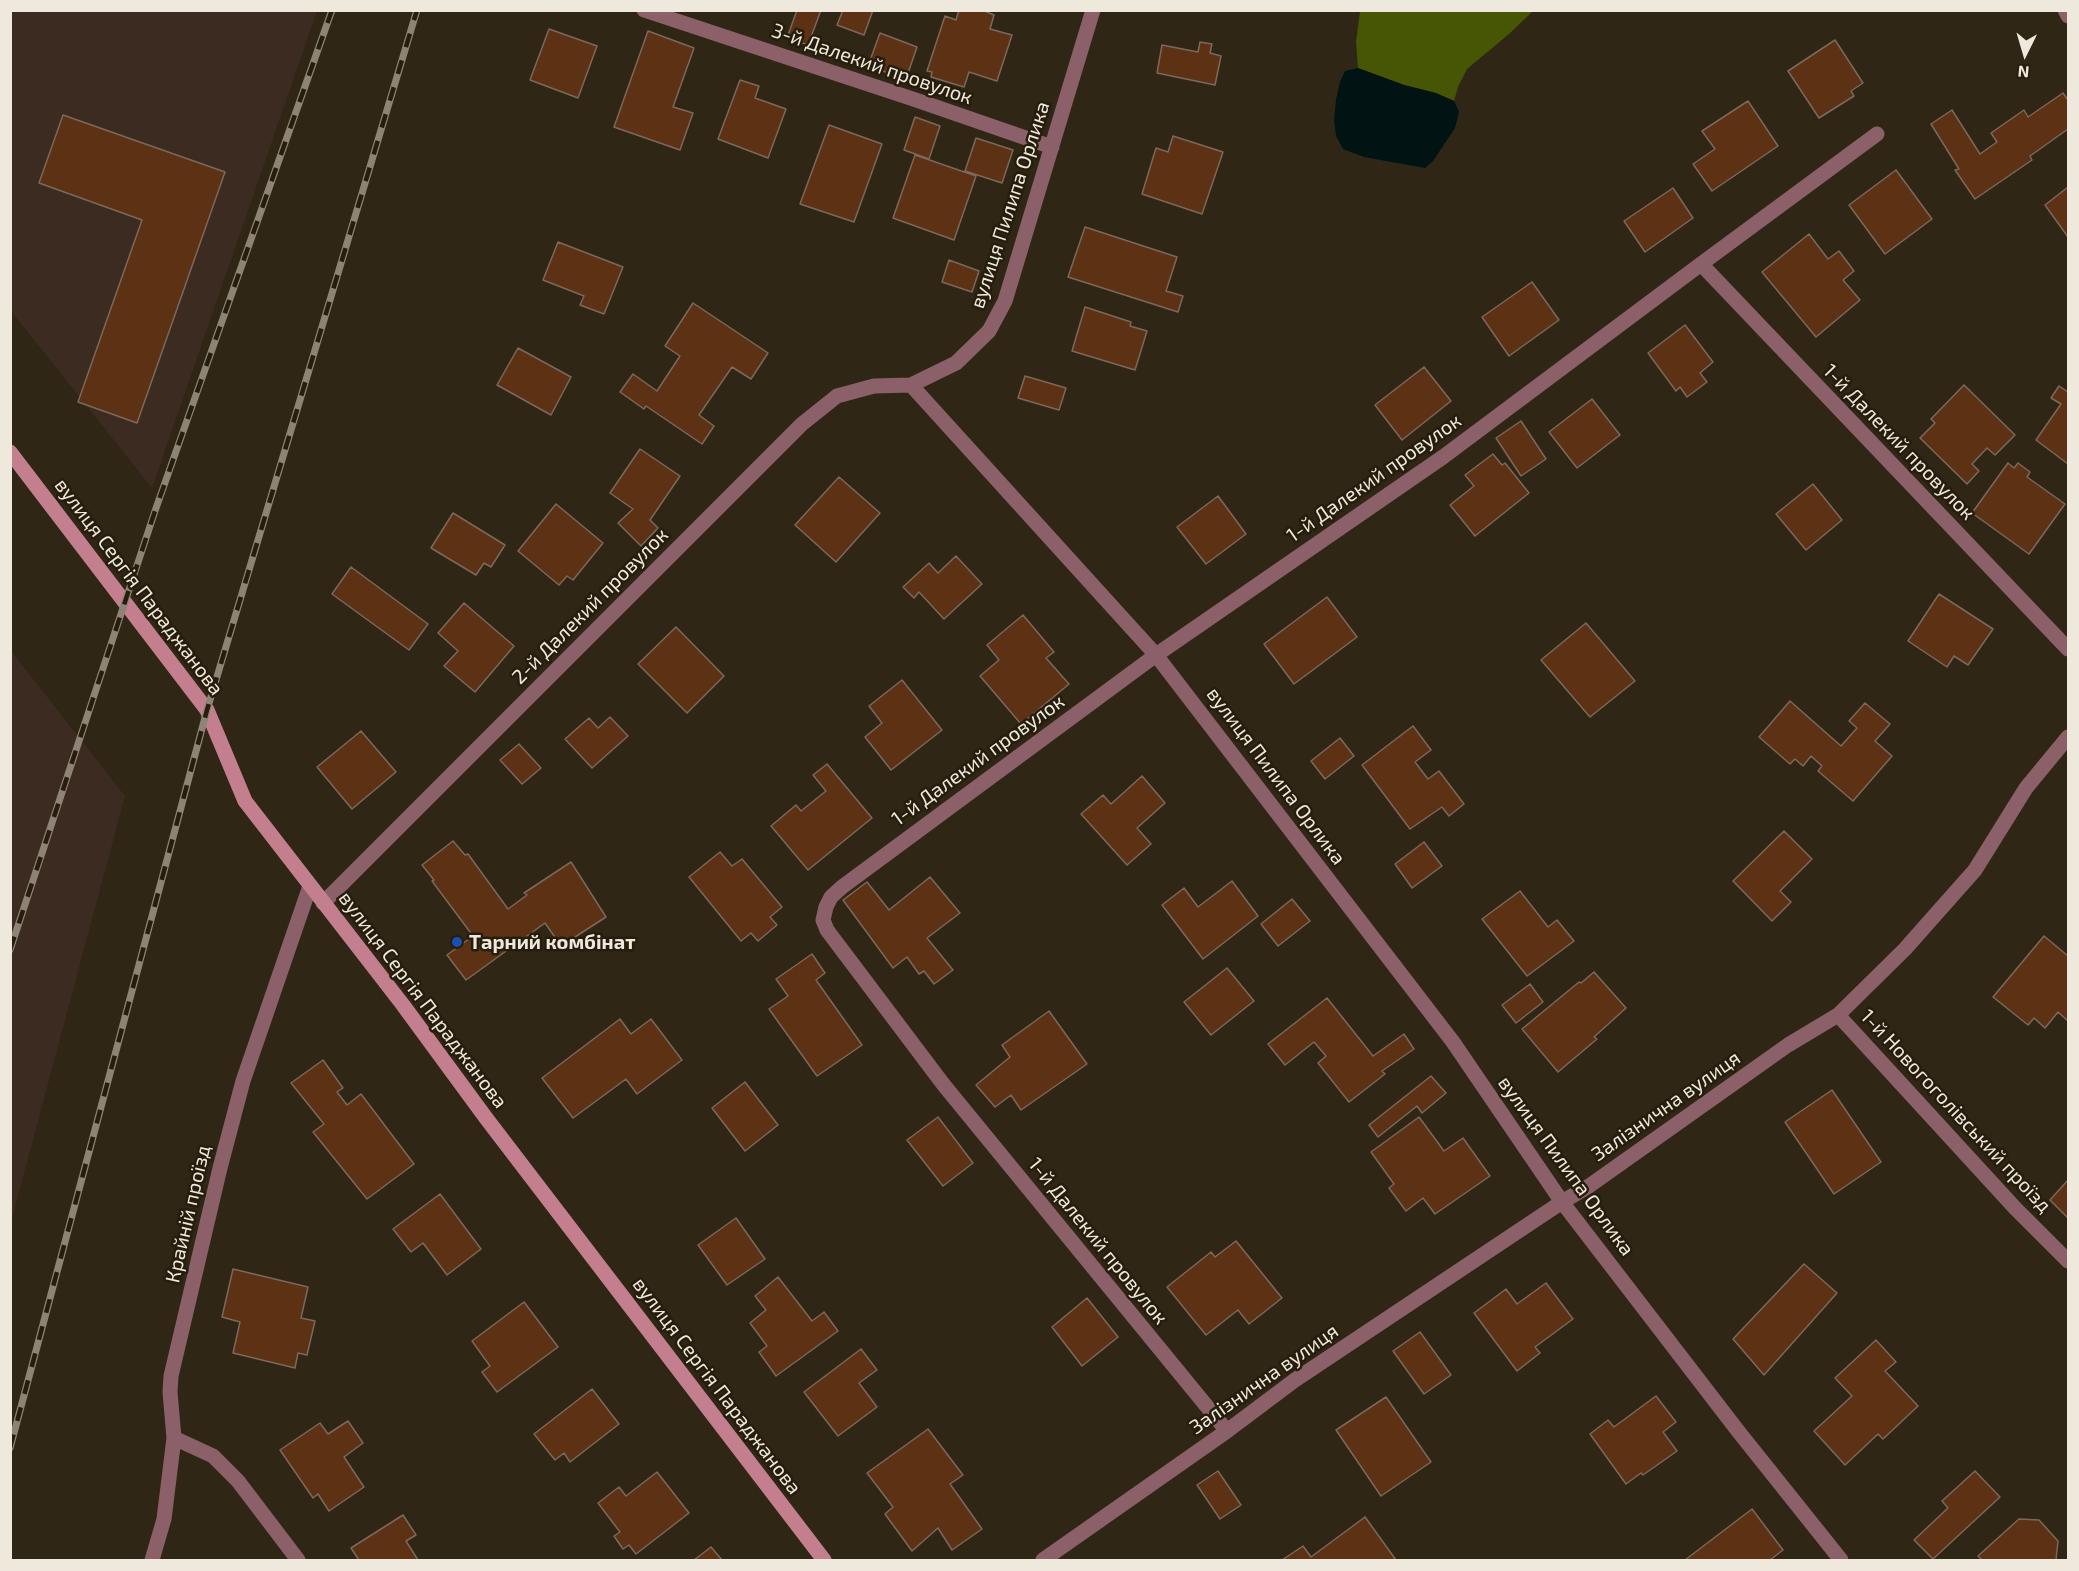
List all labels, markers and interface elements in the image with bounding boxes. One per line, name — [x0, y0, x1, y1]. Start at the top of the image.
street label: 3-й Далекий провулок — [768, 18, 976, 110]
north arrow — [1995, 24, 2055, 84]
text: N — [2017, 62, 2030, 82]
street label: вулиця Пилипа Орлика — [965, 99, 1055, 311]
street label: 1-й Далекий провулок — [1818, 359, 1980, 525]
street label: 1-й Далекий провулок — [1282, 409, 1466, 547]
street label: вулиця Сергія Параджанова — [50, 474, 228, 700]
street label: 2-й Далекий провулок — [507, 523, 673, 689]
street label: вулиця Пилипа Орлика — [1201, 683, 1351, 869]
street label: 1-й Далекий провулок — [887, 689, 1069, 831]
street label: вулиця Сергія Параджанова — [334, 887, 512, 1113]
place label: Тарний комбінат — [469, 930, 635, 954]
marker: Тарний комбінат — [450, 935, 464, 949]
street label: 1-й Новогоголівський проїзд — [1856, 1005, 2056, 1217]
street label: Залізнична вулиця — [1587, 1046, 1745, 1166]
street label: вулиця Пилипа Орлика — [1493, 1072, 1639, 1260]
street label: Крайній проїзд — [161, 1143, 215, 1285]
street label: 1-й Далекий провулок — [1023, 1153, 1173, 1329]
street label: вулиця Сергія Параджанова — [628, 1273, 806, 1499]
street label: Залізнична вулиця — [1185, 1319, 1343, 1439]

